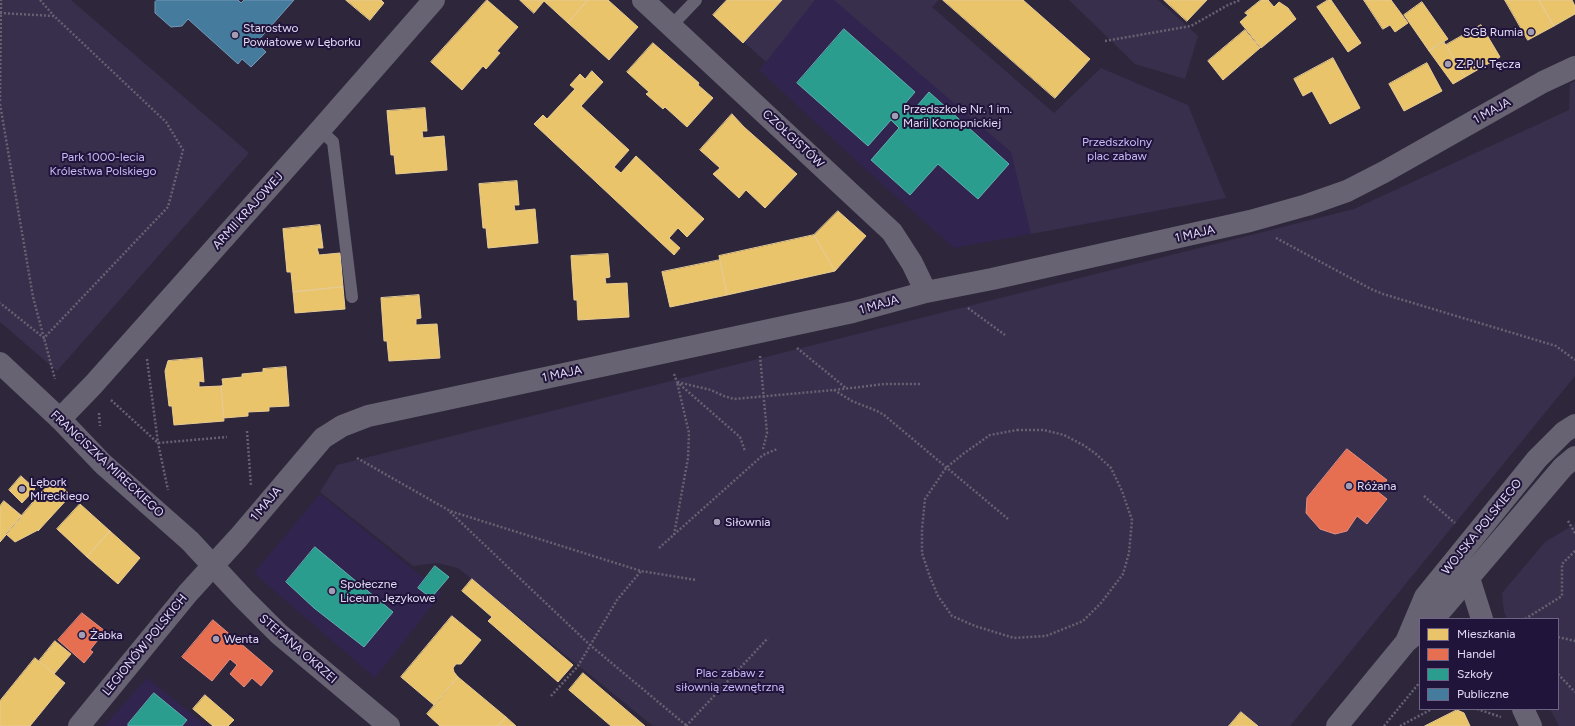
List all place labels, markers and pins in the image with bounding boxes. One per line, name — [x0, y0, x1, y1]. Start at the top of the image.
place label: Starostwo Powiatowe w Lęborku — [243, 21, 361, 49]
place label: SGB Rumia — [1463, 25, 1523, 39]
marker: SGB Rumia — [1526, 27, 1536, 37]
marker: Starostwo Powiatowe w Lęborku — [230, 30, 240, 40]
place label: Z.P.U. Tęcza — [1456, 57, 1521, 71]
marker: Z.P.U. Tęcza — [1443, 59, 1453, 69]
place label: Przedszkole Nr. 1 im. Marii Konopnickiej — [903, 102, 1012, 130]
marker: Przedszkole Nr. 1 im. Marii Konopnickiej — [890, 111, 900, 121]
place label: Lębork Mireckiego — [30, 475, 89, 503]
place label: Różana — [1357, 479, 1396, 493]
marker: Różana — [1344, 481, 1354, 491]
marker: Lębork Mireckiego — [17, 484, 27, 494]
place label: Siłownia — [725, 515, 770, 529]
marker: Siłownia — [712, 517, 722, 527]
place label: Społeczne Liceum Językowe — [340, 577, 435, 605]
marker: Społeczne Liceum Językowe — [327, 586, 337, 596]
place label: Żabka — [90, 628, 123, 642]
marker: Żabka — [77, 630, 87, 640]
place label: Wenta — [224, 632, 259, 646]
marker: Wenta — [211, 634, 221, 644]

